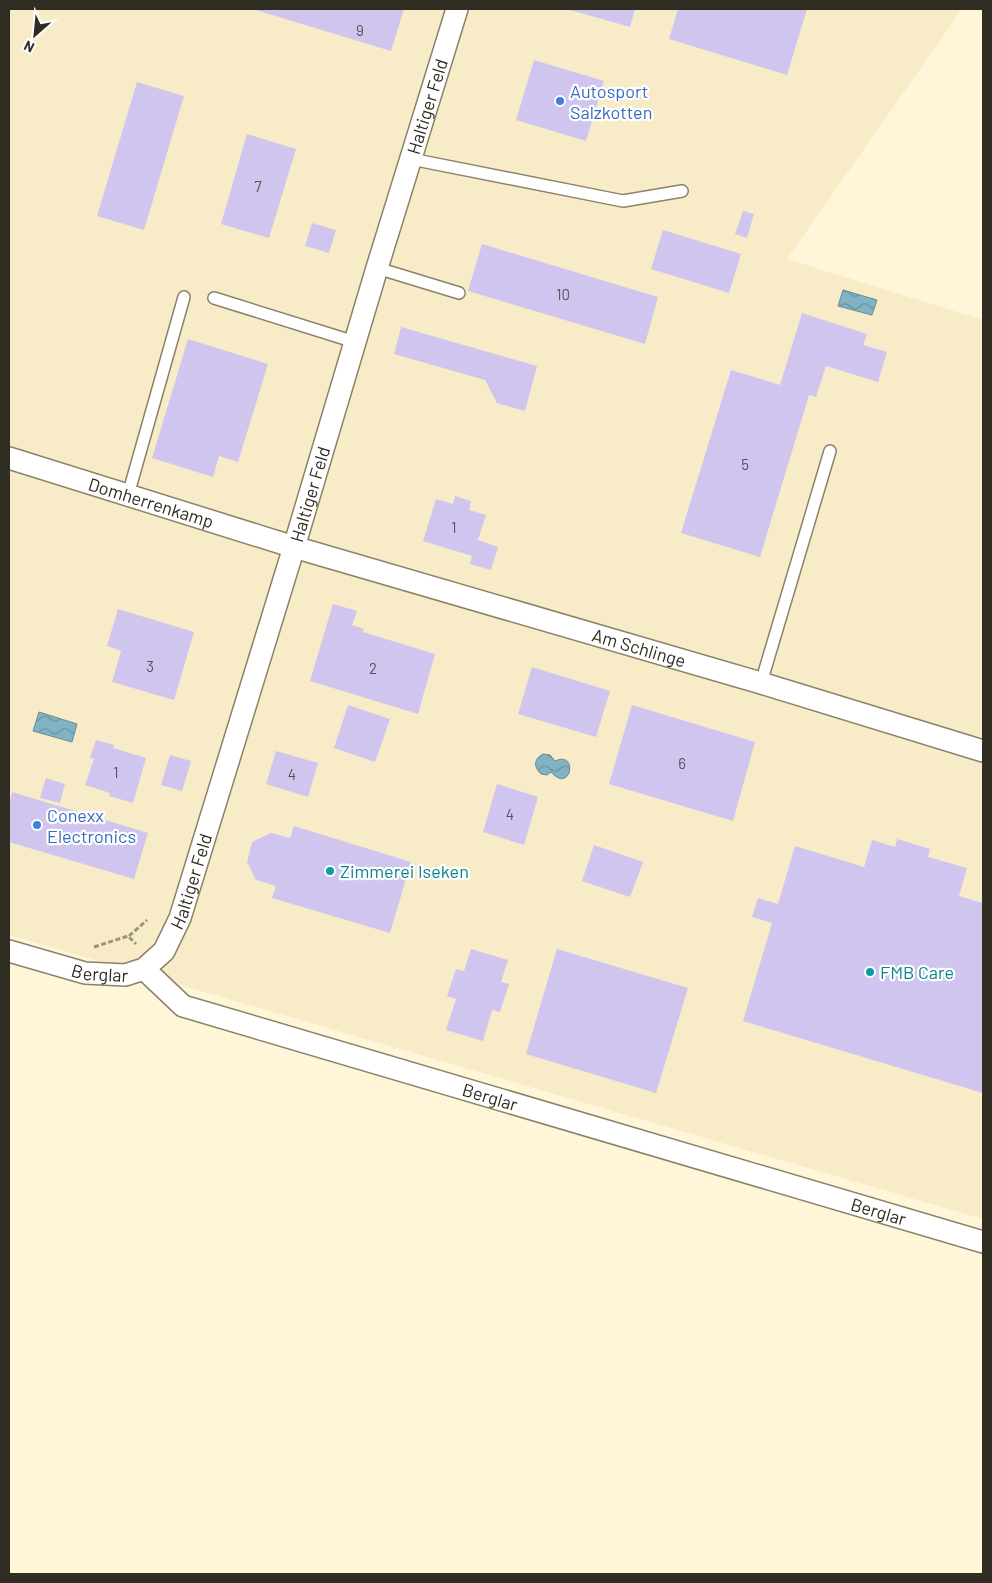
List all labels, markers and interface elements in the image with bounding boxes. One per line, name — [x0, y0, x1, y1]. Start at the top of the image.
north arrow — [10, 10, 60, 60]
house number: 9 — [356, 21, 364, 39]
text: N — [21, 37, 37, 57]
street label: Haltiger Feld — [402, 56, 452, 157]
place label: Autosport Salzkotten — [570, 80, 652, 123]
marker: Autosport Salzkotten — [554, 95, 566, 107]
house number: 7 — [254, 177, 262, 195]
house number: 10 — [556, 285, 570, 303]
street label: Haltiger Feld — [285, 444, 334, 545]
house number: 5 — [741, 455, 749, 473]
street label: Domherrenkamp — [86, 473, 217, 532]
house number: 1 — [451, 518, 457, 536]
street label: Am Schlinge — [590, 623, 689, 672]
house number: 3 — [146, 657, 154, 675]
house number: 2 — [369, 659, 377, 677]
house number: 6 — [678, 754, 686, 772]
house number: 1 — [113, 763, 119, 781]
house number: 4 — [288, 765, 296, 783]
place label: Conexx Electronics — [47, 804, 136, 847]
house number: 4 — [506, 805, 514, 823]
marker: Conexx Electronics — [31, 819, 43, 831]
street label: Haltiger Feld — [165, 831, 216, 933]
place label: Zimmerei Iseken — [340, 860, 469, 882]
marker: Zimmerei Iseken — [324, 865, 336, 877]
street label: Berglar — [69, 959, 129, 986]
place label: FMB Care — [880, 961, 954, 983]
marker: FMB Care — [864, 966, 876, 978]
street label: Berglar — [460, 1078, 521, 1115]
street label: Berglar — [848, 1193, 909, 1230]

